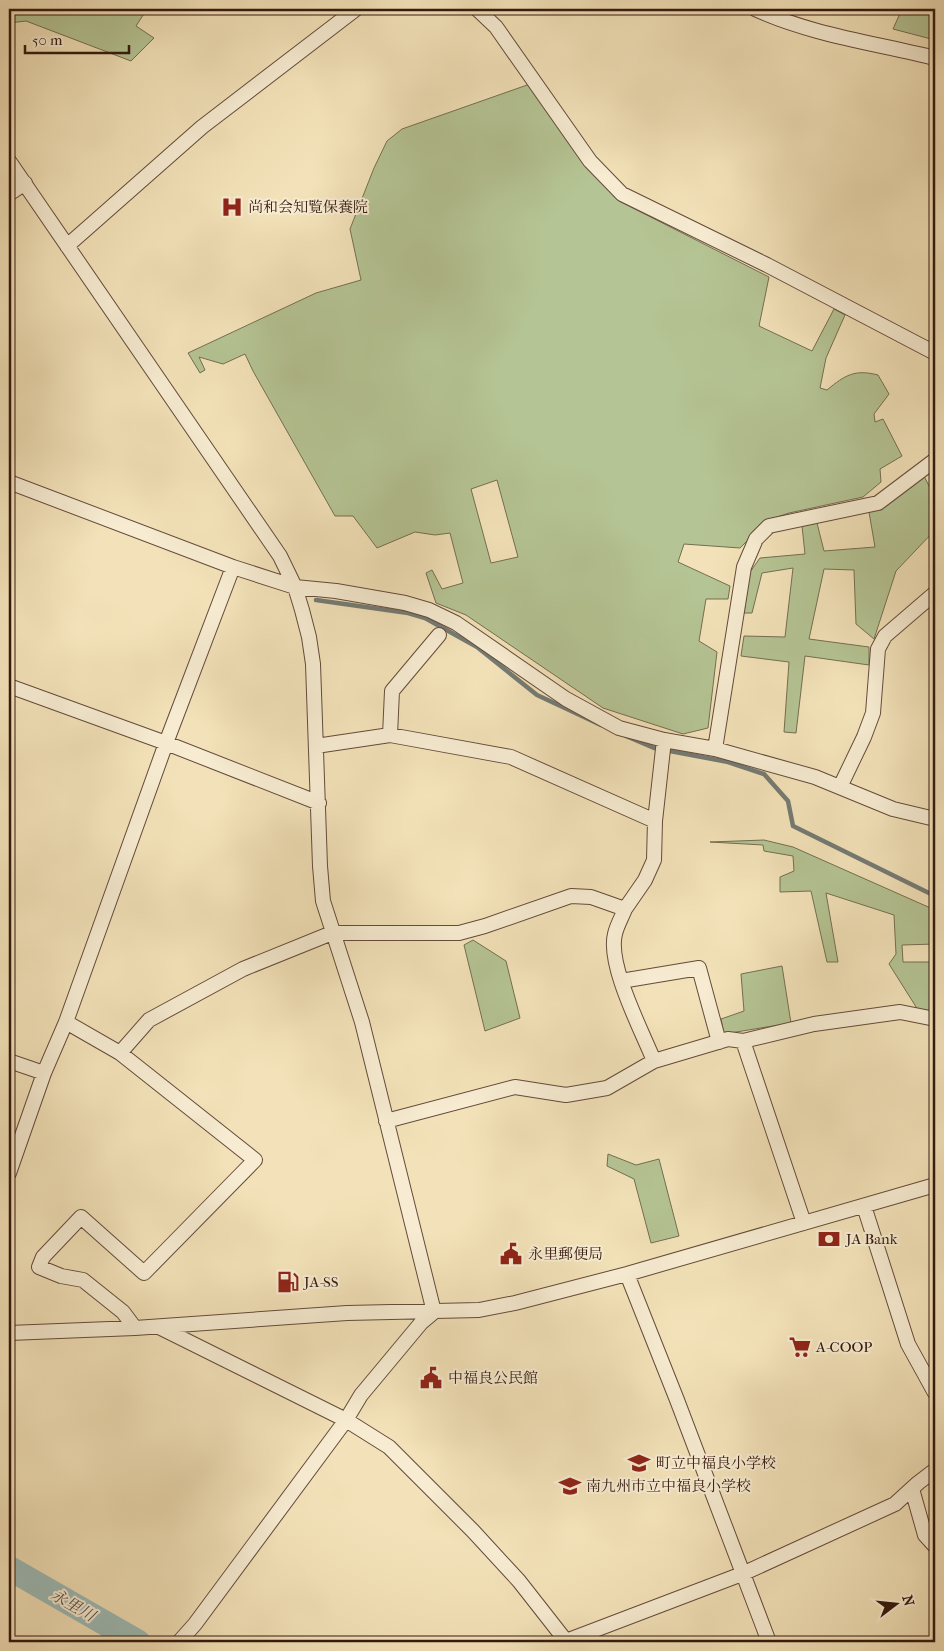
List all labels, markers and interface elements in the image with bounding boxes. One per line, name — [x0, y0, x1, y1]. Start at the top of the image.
scale bar — [25, 22, 129, 54]
text: 50 m — [32, 31, 63, 49]
hospital icon: 尚和会知覧保養院 — [219, 194, 245, 220]
place label: 尚和会知覧保養院 — [248, 198, 368, 216]
bank icon: JA Bank — [816, 1226, 842, 1252]
place label: JA Bank — [845, 1230, 898, 1248]
public building icon: 永里郵便局 — [498, 1241, 524, 1267]
place label: 永里郵便局 — [528, 1245, 603, 1263]
fuel station icon: JA-SS — [275, 1269, 301, 1295]
place label: JA-SS — [303, 1273, 339, 1291]
supermarket icon: A-COOP — [787, 1334, 813, 1360]
place label: A-COOP — [815, 1338, 872, 1356]
public building icon: 中福良公民館 — [418, 1365, 444, 1391]
place label: 中福良公民館 — [448, 1369, 538, 1387]
school or university icon: 町立中福良小学校 — [626, 1450, 652, 1476]
place label: 町立中福良小学校 — [656, 1454, 776, 1472]
school or university icon: 南九州市立中福良小学校 — [557, 1473, 583, 1499]
place label: 南九州市立中福良小学校 — [586, 1477, 751, 1495]
north arrow — [872, 1578, 922, 1628]
water label: 永里川 — [47, 1585, 100, 1626]
text: N — [898, 1593, 918, 1608]

